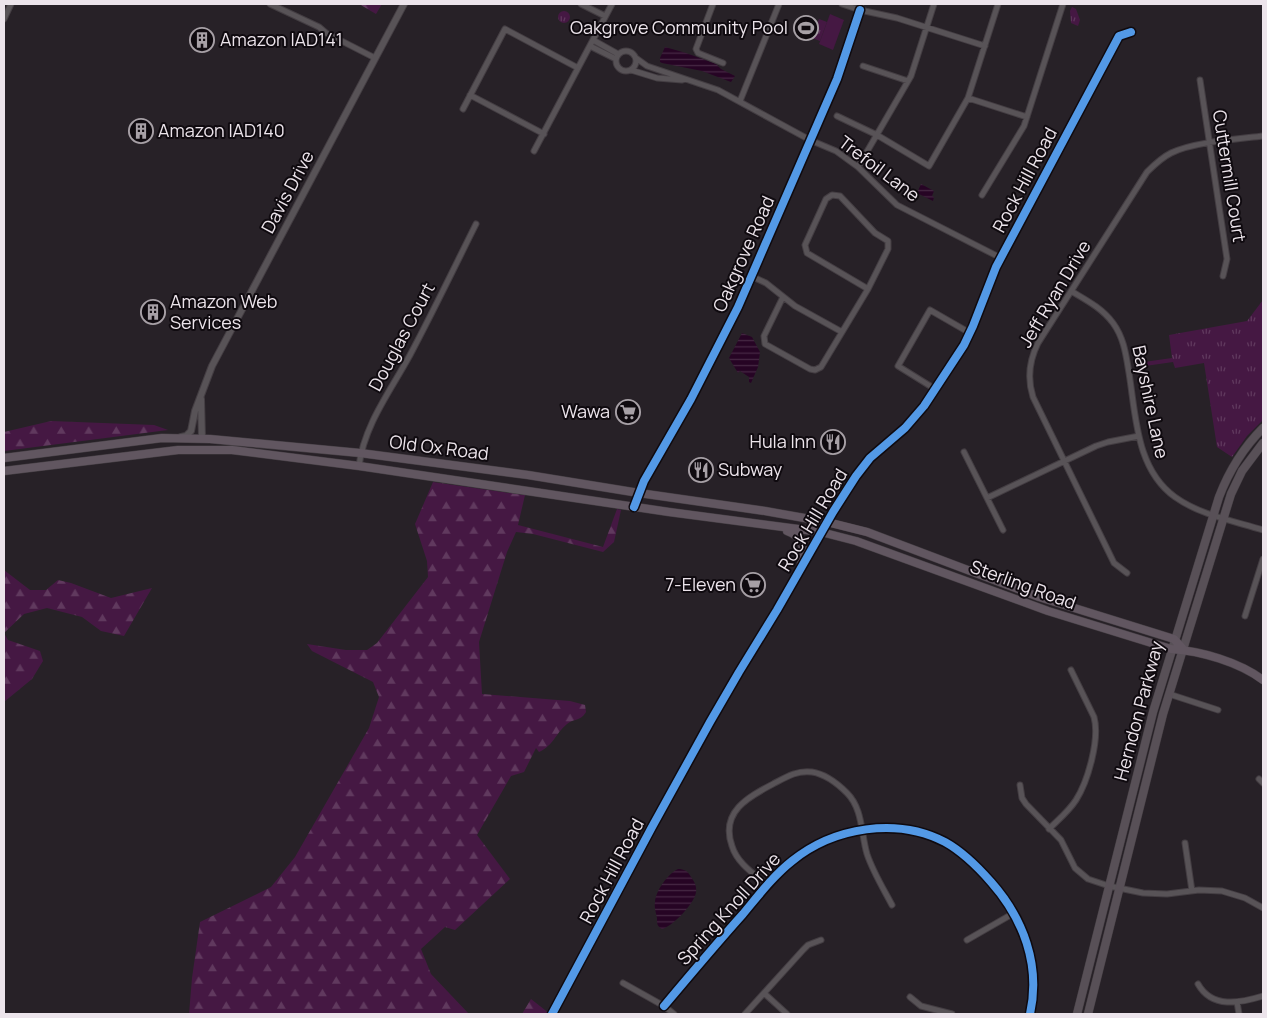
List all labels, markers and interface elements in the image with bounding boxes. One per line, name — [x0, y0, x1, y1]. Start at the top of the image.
place label: Oakgrove Community Pool — [570, 15, 788, 39]
sports icon: Oakgrove Community Pool — [793, 15, 819, 41]
building icon: Amazon IAD141 — [189, 27, 215, 53]
place label: Amazon IAD141 — [220, 27, 343, 51]
street label: Cuttermill Court — [1208, 108, 1252, 244]
building icon: Amazon IAD140 — [128, 118, 154, 144]
place label: Amazon IAD140 — [158, 118, 285, 142]
street label: Rock Hill Road — [986, 123, 1062, 236]
street label: Trefoil Lane — [834, 130, 925, 207]
street label: Davis Drive — [255, 146, 319, 237]
street label: Oakgrove Road — [707, 192, 779, 315]
street label: Jeff Ryan Drive — [1013, 235, 1096, 352]
street label: Douglas Court — [363, 278, 440, 395]
place label: Amazon Web Services — [170, 289, 277, 334]
building icon: Amazon Web Services — [140, 299, 166, 325]
street label: Bayshire Lane — [1127, 343, 1175, 461]
place label: Wawa — [561, 399, 610, 423]
supermarket icon: Wawa — [615, 399, 641, 425]
street label: Old Ox Road — [388, 429, 490, 465]
place label: Hula Inn — [750, 429, 816, 453]
restaurant icon: Hula Inn — [820, 429, 846, 455]
restaurant icon: Subway — [688, 457, 714, 483]
place label: Subway — [718, 457, 783, 481]
street label: Rock Hill Road — [772, 464, 852, 575]
street label: Sterling Road — [967, 554, 1080, 614]
place label: 7-Eleven — [665, 572, 736, 596]
supermarket icon: 7-Eleven — [740, 572, 766, 598]
street label: Herndon Parkway — [1108, 638, 1168, 783]
street label: Rock Hill Road — [573, 814, 649, 927]
street label: Spring Knoll Drive — [671, 847, 785, 970]

